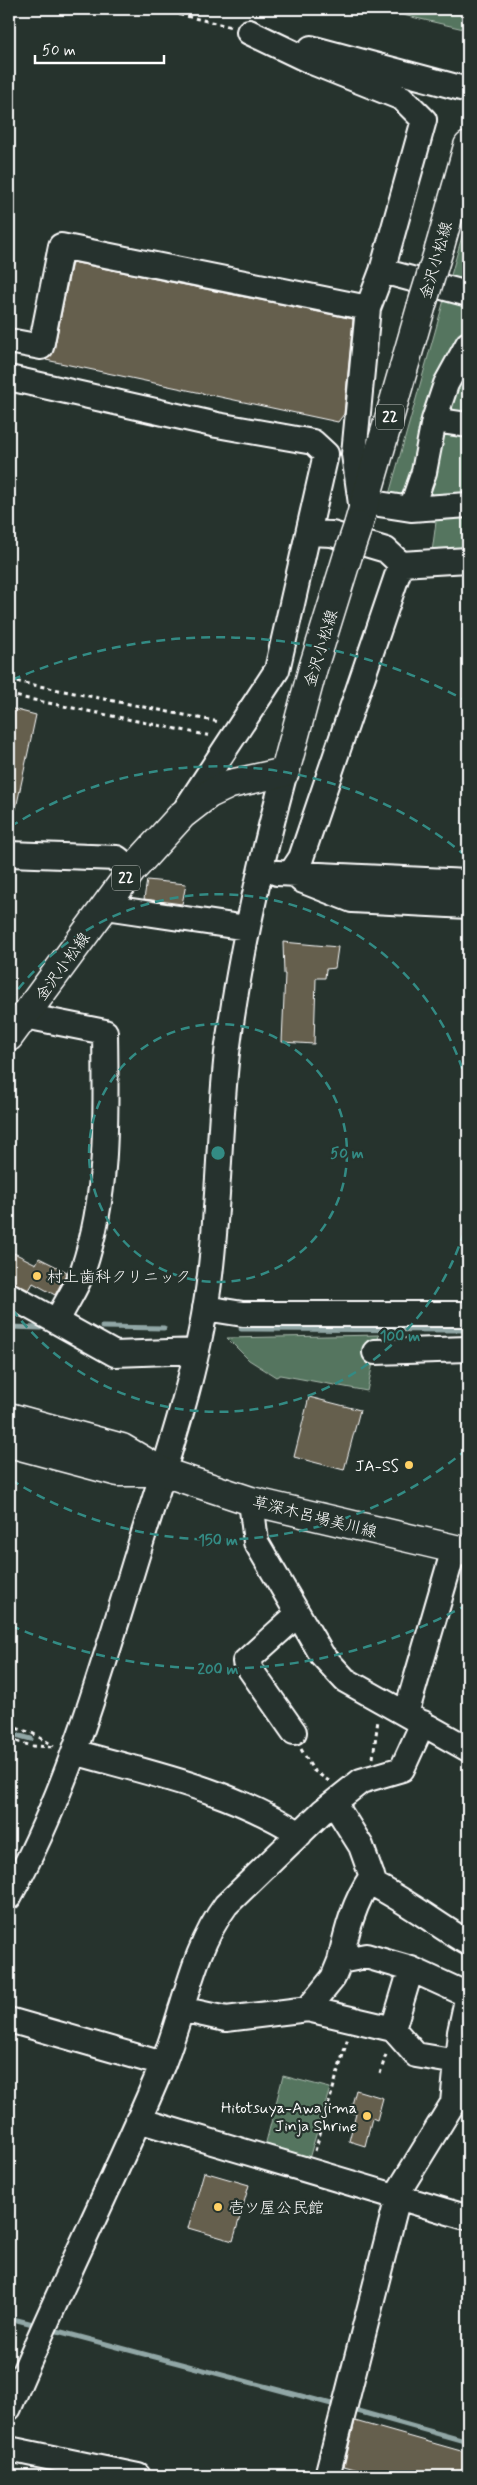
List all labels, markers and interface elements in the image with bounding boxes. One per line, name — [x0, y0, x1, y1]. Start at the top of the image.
scale bar — [35, 32, 164, 64]
text: 50 m — [42, 41, 76, 61]
street label: 金沢小松線 — [415, 219, 458, 302]
road number: 22 — [376, 404, 404, 430]
street label: 金沢小松線 — [300, 607, 343, 690]
road number: 22 — [112, 866, 140, 890]
street label: 金沢小松線 — [31, 928, 95, 1005]
centre of rings — [209, 1144, 227, 1162]
text: 50 m — [330, 1144, 364, 1164]
place label: 村上歯科クリニック — [47, 1267, 191, 1288]
marker: 村上歯科クリニック — [31, 1270, 43, 1282]
text: 100 m — [380, 1327, 420, 1347]
place label: JA-SS — [355, 1456, 399, 1477]
marker: JA-SS — [403, 1459, 415, 1471]
street label: 草深木呂場美川線 — [250, 1492, 379, 1543]
text: 150 m — [198, 1531, 238, 1551]
text: 200 m — [198, 1660, 239, 1680]
place label: Hitotsuya-Awajima Jinja Shrine — [221, 2098, 357, 2137]
marker: Hitotsuya-Awajima Jinja Shrine — [361, 2110, 373, 2122]
place label: 壱ツ屋公民館 — [228, 2198, 324, 2219]
marker: 壱ツ屋公民館 — [212, 2201, 224, 2213]

